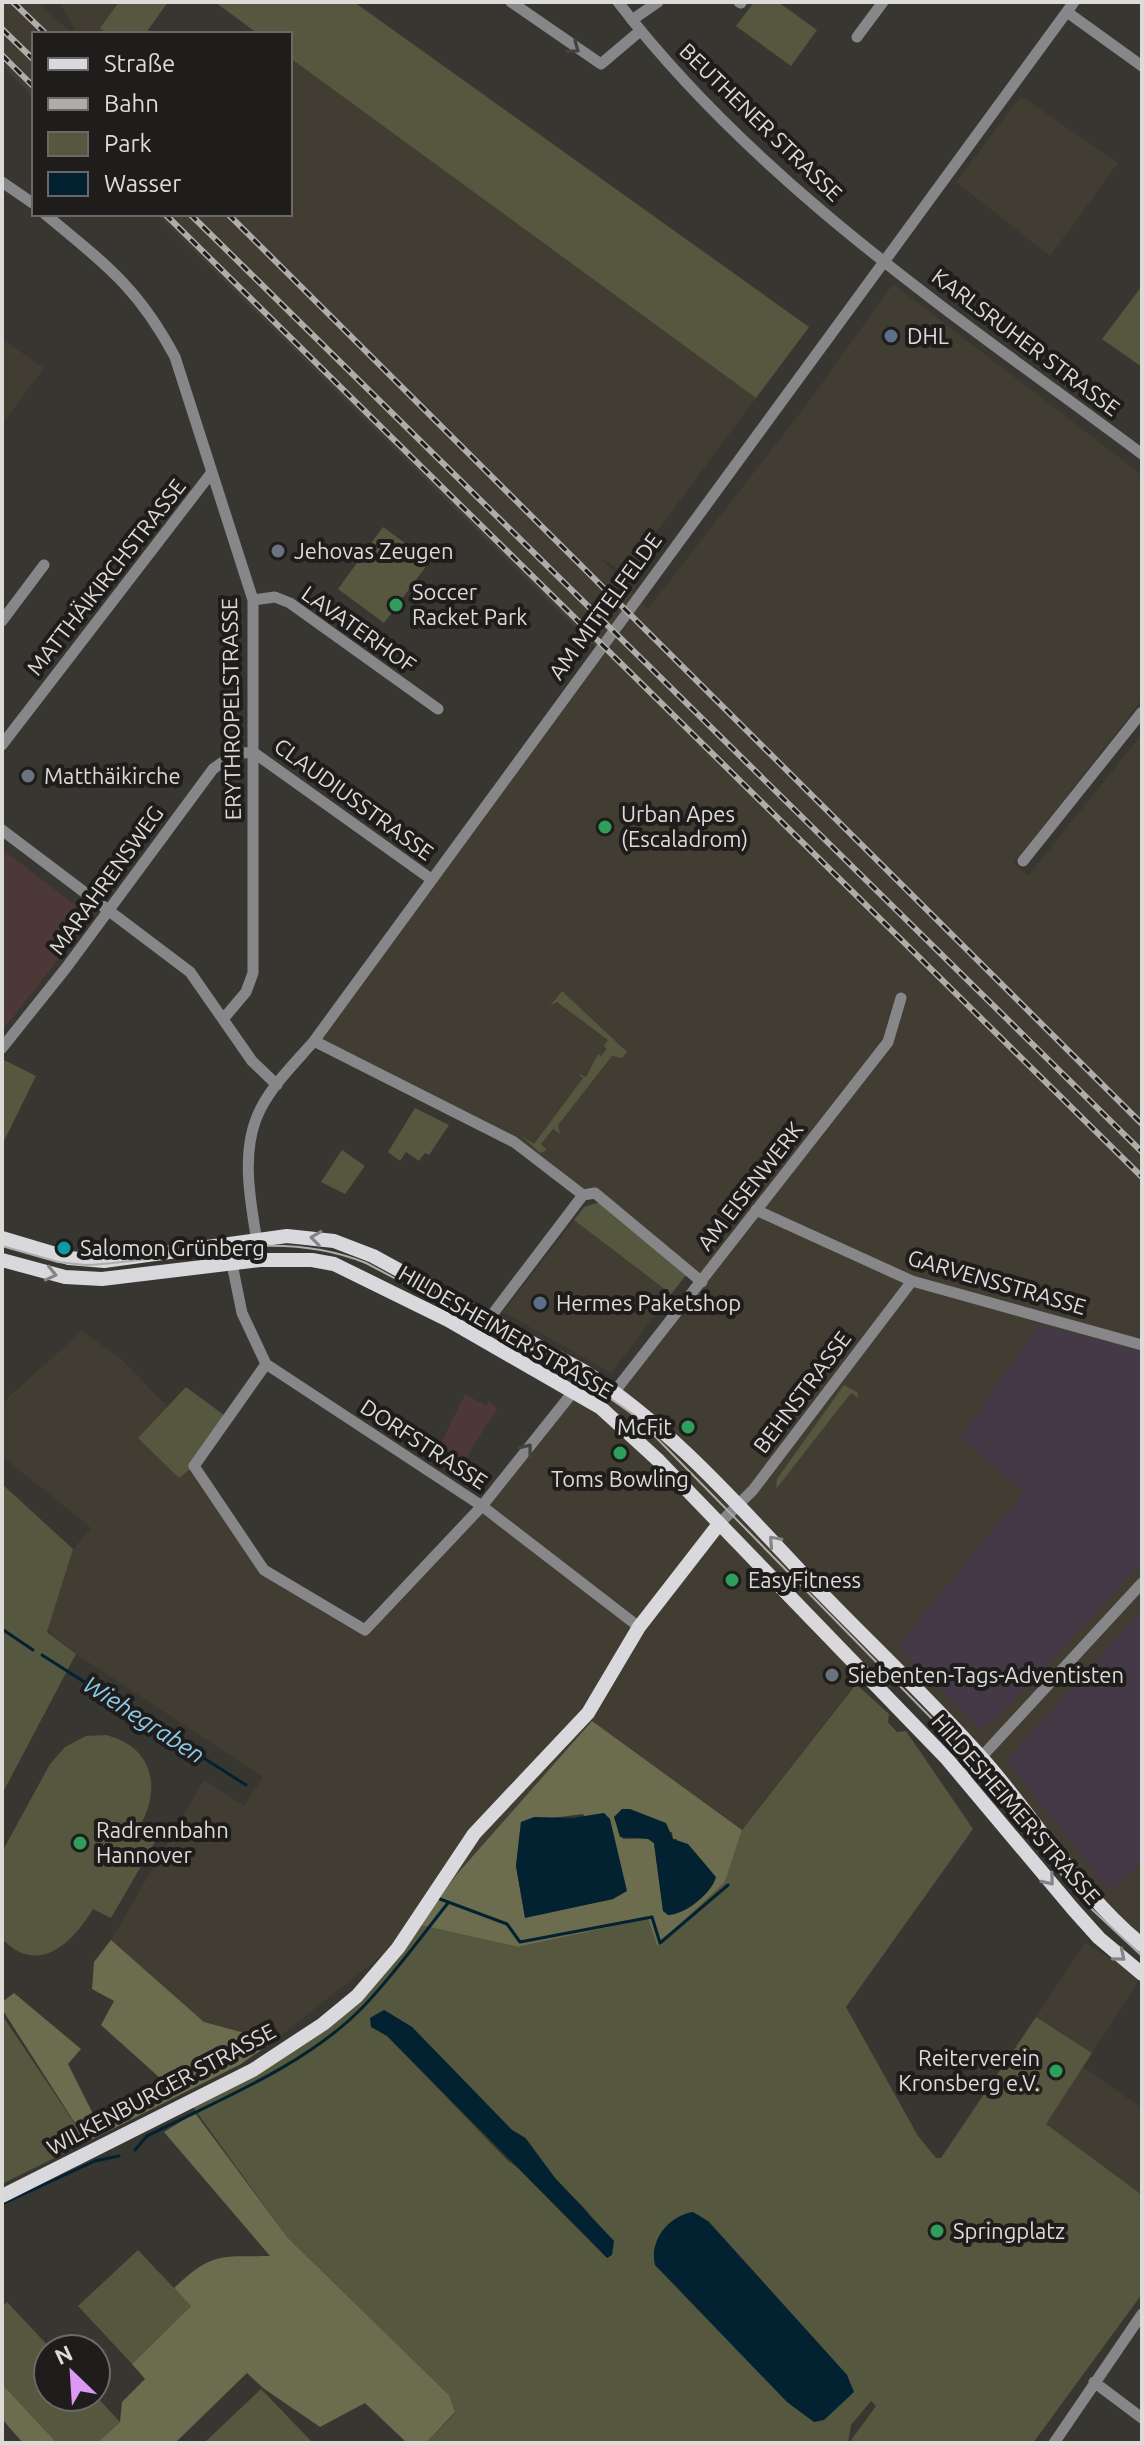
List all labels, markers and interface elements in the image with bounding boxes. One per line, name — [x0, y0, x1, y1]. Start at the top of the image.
legend — [32, 32, 292, 216]
one-way arrow — [566, 38, 580, 52]
street label: BEUTHENER STRASSE — [675, 38, 848, 206]
text: Straße — [104, 50, 175, 77]
text: Bahn — [104, 90, 159, 117]
text: Park — [104, 130, 152, 157]
text: Wasser — [104, 170, 181, 197]
street label: KARLSRUHER STRASSE — [928, 263, 1125, 420]
place label: DHL — [907, 323, 949, 348]
marker: DHL — [882, 327, 900, 345]
street label: MATTHÄIKIRCHSTRASSE — [21, 474, 190, 680]
street label: AM MITTELFELDE — [543, 528, 666, 684]
place label: Jehovas Zeugen — [294, 538, 453, 563]
marker: Jehovas Zeugen — [269, 542, 287, 560]
place label: Soccer Racket Park — [412, 579, 527, 629]
street label: LAVATERHOF — [298, 580, 421, 677]
marker: Soccer Racket Park — [387, 596, 405, 614]
street label: ERYTHROPELSTRASSE — [216, 597, 245, 821]
street label: CLAUDIUSSTRASSE — [270, 733, 439, 865]
place label: Matthäikirche — [44, 763, 181, 788]
marker: Matthäikirche — [19, 767, 37, 785]
street label: MARAHRENSWEG — [43, 801, 168, 959]
place label: Urban Apes (Escaladrom) — [621, 801, 748, 852]
marker: Urban Apes (Escaladrom) — [596, 818, 614, 836]
street label: AM EISENWERK — [692, 1116, 808, 1255]
one-way arrow — [310, 1230, 323, 1247]
place label: Salomon Grünberg — [80, 1235, 265, 1260]
marker: Salomon Grünberg — [55, 1239, 73, 1257]
street label: GARVENSSTRASSE — [905, 1244, 1089, 1319]
street label: HILDESHEIMER STRASSE — [395, 1260, 618, 1403]
one-way arrow — [44, 1265, 58, 1282]
place label: Hermes Paketshop — [556, 1290, 741, 1315]
marker: Hermes Paketshop — [531, 1294, 549, 1312]
street label: BEHNSTRASSE — [748, 1326, 855, 1457]
street label: DORFSTRASSE — [356, 1393, 492, 1494]
place label: McFit — [617, 1414, 672, 1439]
marker: McFit — [679, 1418, 697, 1436]
one-way arrow — [518, 1443, 532, 1458]
marker: Toms Bowling — [611, 1444, 629, 1462]
place label: Toms Bowling — [551, 1466, 689, 1491]
one-way arrow — [770, 1536, 784, 1551]
place label: EasyFitness — [748, 1567, 861, 1592]
marker: EasyFitness — [723, 1571, 741, 1589]
place label: Siebenten-Tags-Adventisten — [848, 1662, 1124, 1687]
marker: Siebenten-Tags-Adventisten — [823, 1666, 841, 1684]
water label: Wiehegraben — [79, 1671, 210, 1769]
street label: HILDESHEIMER STRASSE — [927, 1709, 1106, 1909]
place label: Radrennbahn Hannover — [96, 1817, 229, 1867]
marker: Radrennbahn Hannover — [71, 1834, 89, 1852]
one-way arrow — [1039, 1871, 1053, 1886]
one-way arrow — [1111, 1946, 1125, 1961]
street label: WILKENBURGER STRASSE — [42, 2018, 279, 2159]
place label: Reiterverein Kronsberg e.V. — [898, 2045, 1040, 2095]
marker: Reiterverein Kronsberg e.V. — [1047, 2062, 1065, 2080]
place label: Springplatz — [953, 2218, 1065, 2243]
marker: Springplatz — [928, 2222, 946, 2240]
north arrow — [32, 2333, 112, 2413]
text: N — [51, 2340, 76, 2369]

